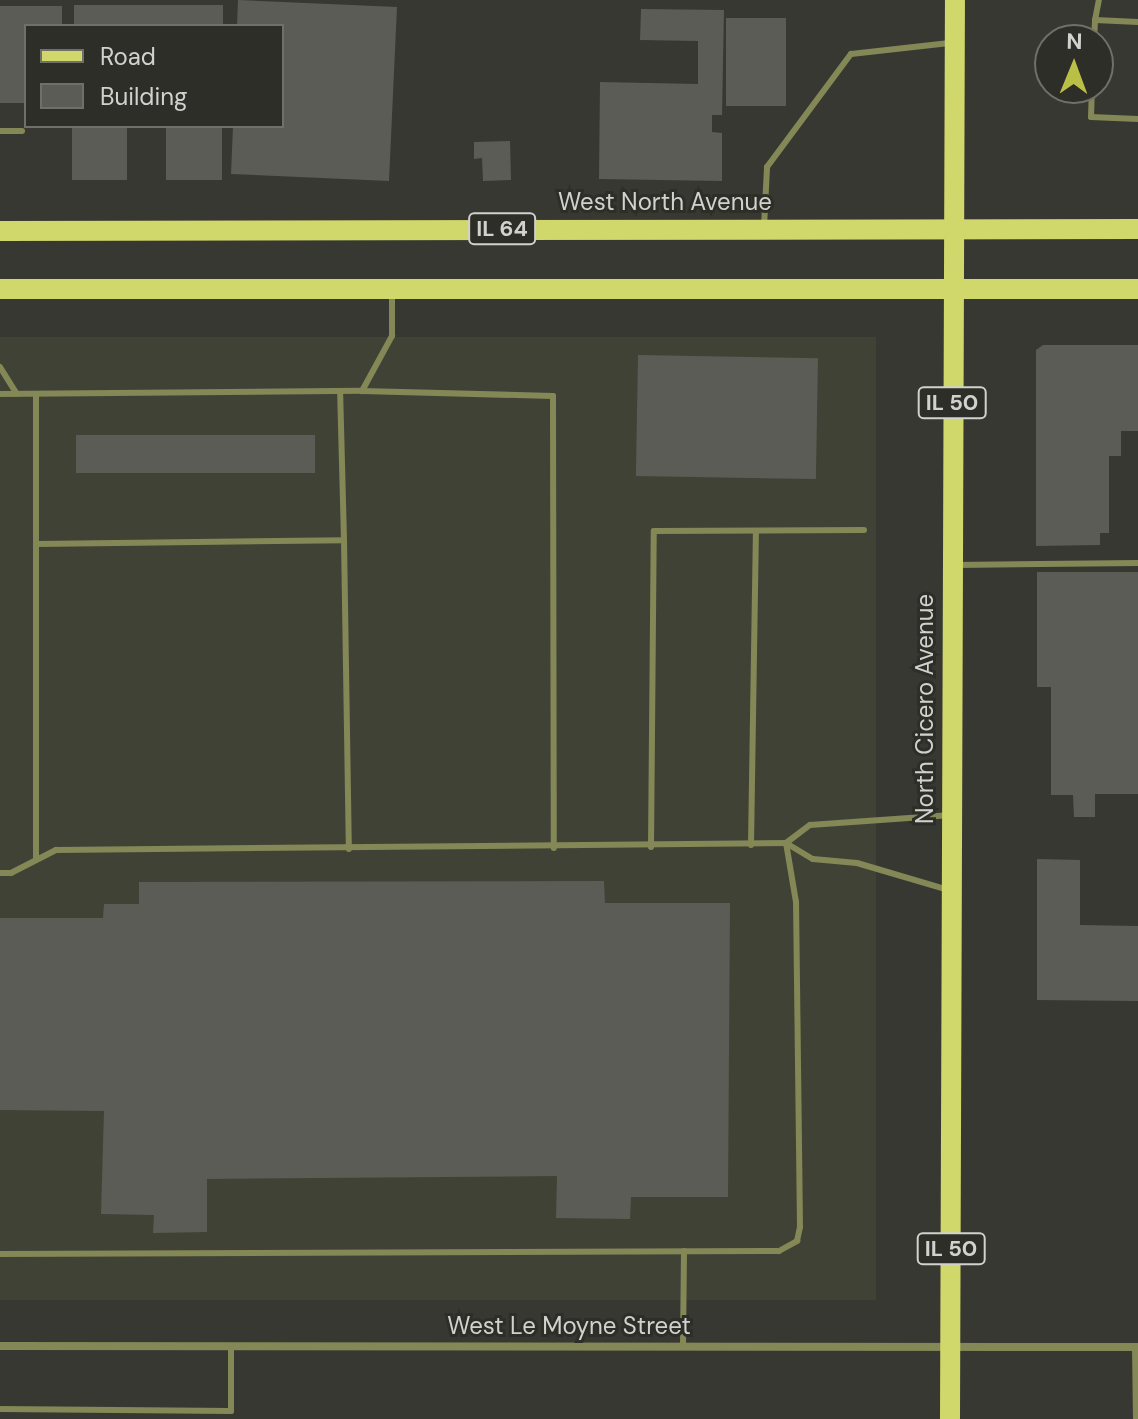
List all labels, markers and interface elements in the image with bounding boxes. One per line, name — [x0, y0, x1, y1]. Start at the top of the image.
legend — [24, 24, 284, 128]
north arrow — [1034, 24, 1114, 104]
text: N — [1066, 27, 1083, 56]
text: Road — [100, 41, 156, 72]
text: Building — [100, 81, 187, 112]
street label: West North Avenue — [558, 188, 772, 216]
road number: IL 64 — [468, 211, 536, 247]
road number: IL 50 — [916, 385, 988, 421]
street label: North Cicero Avenue — [911, 594, 939, 824]
road number: IL 50 — [915, 1231, 987, 1267]
street label: West Le Moyne Street — [447, 1312, 691, 1340]

